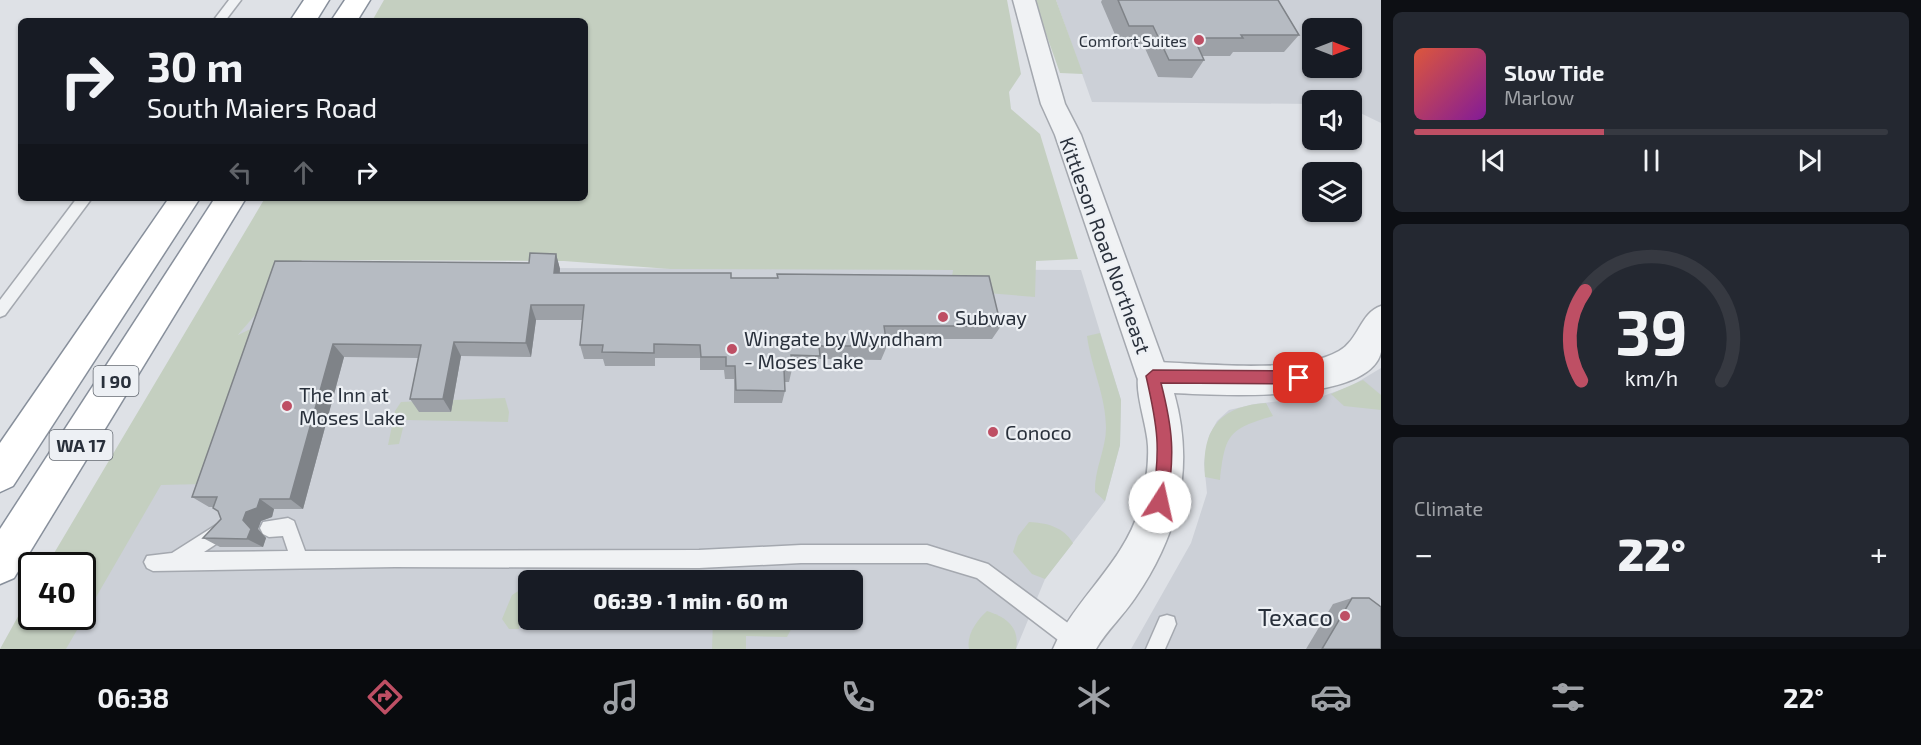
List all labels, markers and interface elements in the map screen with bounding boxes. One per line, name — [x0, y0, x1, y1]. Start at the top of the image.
north arrow — [1302, 18, 1362, 78]
map controls — [1302, 18, 1362, 222]
place label: Comfort Suites — [1079, 31, 1187, 50]
marker: Comfort Suites — [1192, 33, 1206, 47]
text: 30 m — [147, 40, 243, 90]
icon: right — [48, 42, 126, 120]
text: Slow Tide — [1504, 59, 1604, 85]
text: Marlow — [1504, 85, 1574, 109]
button: sound — [1302, 90, 1362, 150]
text: South Maiers Road — [147, 91, 377, 123]
street label: Kittleson Road Northeast — [1056, 133, 1157, 357]
icon: previous — [1477, 144, 1510, 177]
icon: pause — [1635, 144, 1668, 177]
icon: next — [1793, 144, 1826, 177]
icon: left — [224, 156, 257, 189]
icon: ahead — [287, 156, 320, 189]
icon: right — [350, 156, 383, 189]
button: layers — [1302, 162, 1362, 222]
text: 39 — [1615, 294, 1687, 369]
place label: Subway — [955, 305, 1027, 329]
marker: Subway — [936, 310, 950, 324]
place label: Wingate by Wyndham - Moses Lake — [744, 326, 943, 373]
marker: Wingate by Wyndham - Moses Lake — [725, 342, 739, 356]
pin — [1273, 352, 1324, 403]
icon: arrive — [1282, 361, 1315, 394]
road number: I 90 — [94, 366, 138, 396]
text: km/h — [1624, 366, 1678, 391]
place label: The Inn at Moses Lake — [299, 382, 405, 429]
marker: The Inn at Moses Lake — [280, 399, 294, 413]
place label: Conoco — [1005, 420, 1072, 444]
marker: Conoco — [986, 425, 1000, 439]
road number: WA 17 — [50, 430, 112, 460]
position arrow — [1128, 470, 1192, 534]
text: Climate — [1414, 496, 1483, 520]
text: 22° — [1617, 526, 1686, 580]
text: − — [1414, 533, 1433, 573]
text: + — [1870, 533, 1888, 573]
speed limit sign: 40 — [18, 552, 96, 630]
text: 06:39 · 1 min · 60 m — [593, 587, 788, 613]
place label: Texaco — [1258, 602, 1333, 631]
marker: Texaco — [1338, 609, 1352, 623]
icon: directions — [364, 676, 406, 718]
icon: music — [600, 676, 642, 718]
icon: phone — [837, 676, 879, 718]
icon: climate — [1073, 676, 1115, 718]
icon: car — [1310, 676, 1352, 718]
icon: filters — [1547, 676, 1589, 718]
text: 06:38 — [97, 681, 169, 713]
text: 22° — [1783, 681, 1824, 713]

